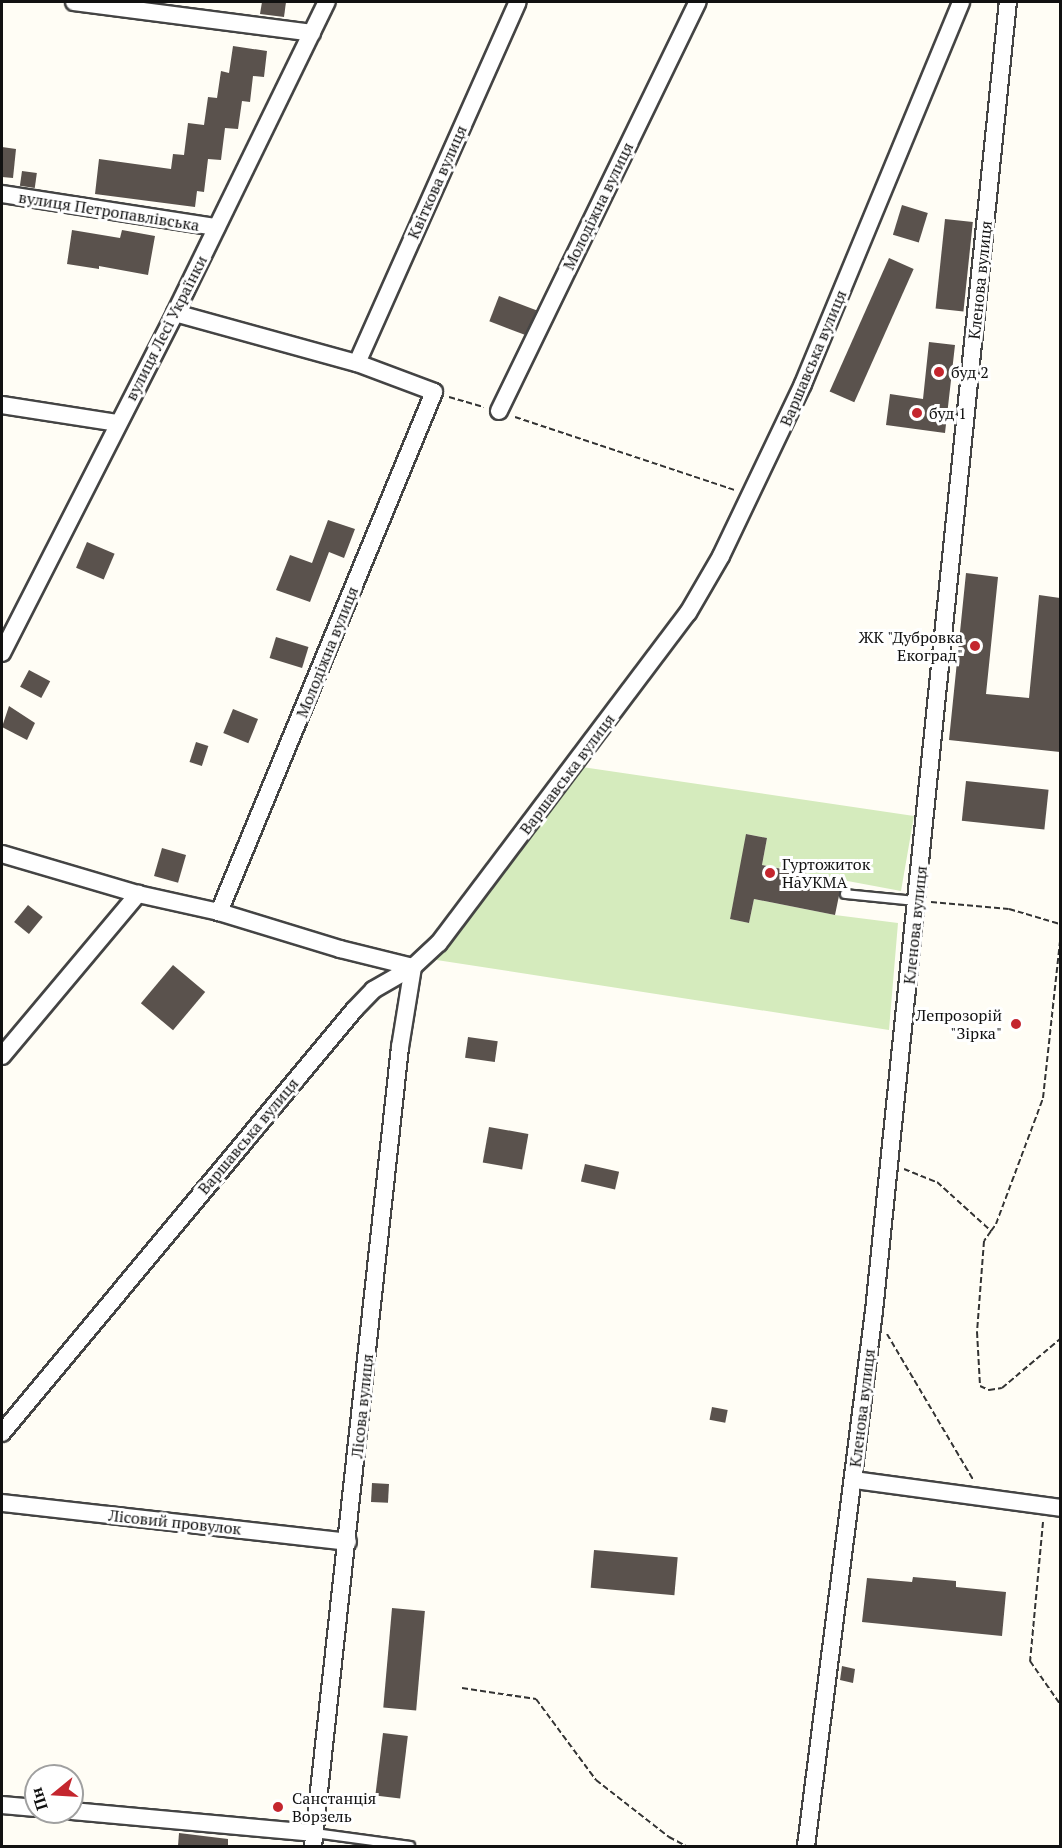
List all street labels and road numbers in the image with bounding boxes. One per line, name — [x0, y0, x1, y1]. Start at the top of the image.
street label: Квіткова вулиця — [403, 122, 471, 242]
street label: Молодіжна вулиця — [559, 139, 637, 273]
street label: вулиця Петропавлівська — [17, 187, 201, 235]
street label: Кленова вулиця — [964, 220, 996, 340]
street label: вулиця Лесі Українки — [121, 252, 211, 404]
street label: Варшавська вулиця — [776, 287, 850, 429]
street label: Молодіжна вулиця — [292, 584, 362, 720]
street label: Варшавська вулиця — [515, 710, 619, 838]
street label: Кленова вулиця — [899, 865, 931, 985]
street label: Варшавська вулиця — [194, 1074, 302, 1198]
street label: Кленова вулиця — [845, 1348, 879, 1468]
street label: Лісова вулиця — [347, 1353, 377, 1459]
street label: Лісовий провулок — [108, 1505, 242, 1539]

